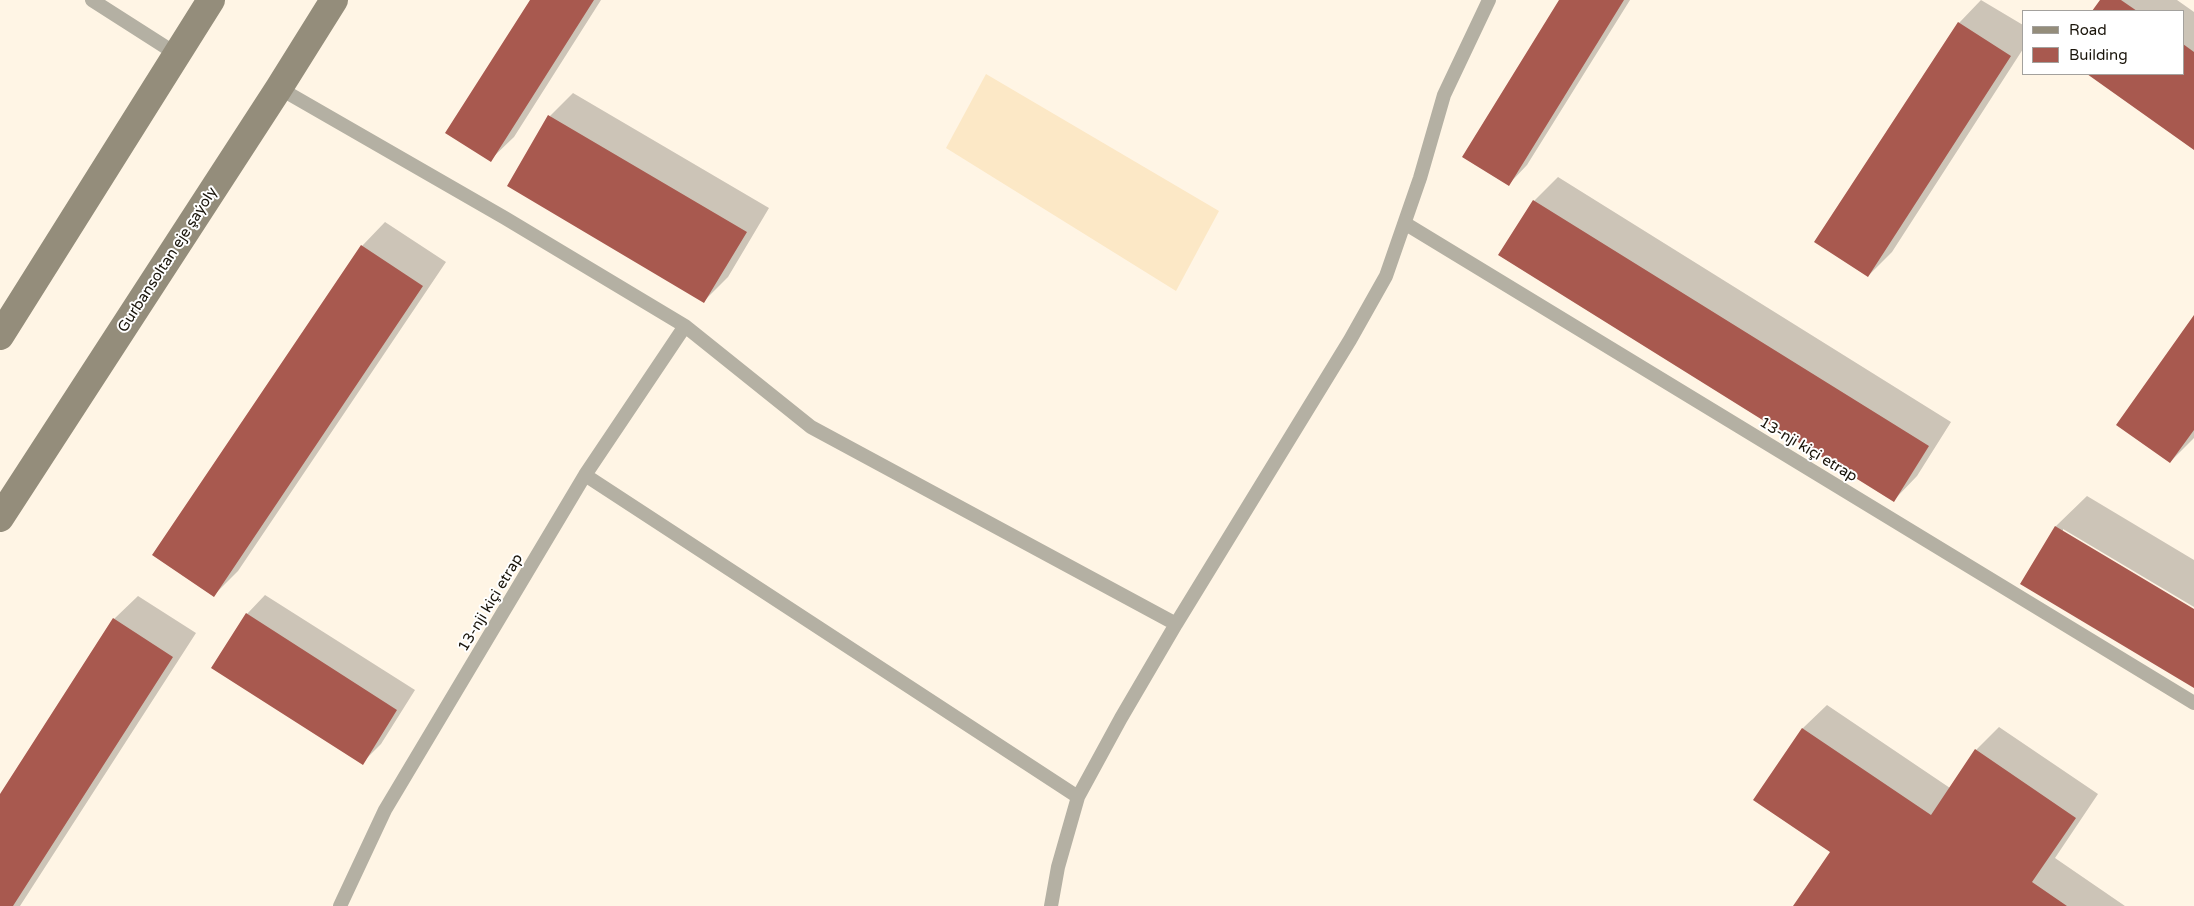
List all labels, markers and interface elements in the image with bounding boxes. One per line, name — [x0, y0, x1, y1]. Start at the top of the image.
legend — [2022, 10, 2184, 75]
text: Road — [2069, 21, 2107, 39]
text: Building — [2069, 46, 2128, 64]
street label: Gurbansoltan eje şaýoly — [114, 184, 222, 336]
street label: 13-nji kiçi etrap — [1756, 414, 1860, 486]
street label: 13-nji kiçi etrap — [455, 551, 527, 655]

